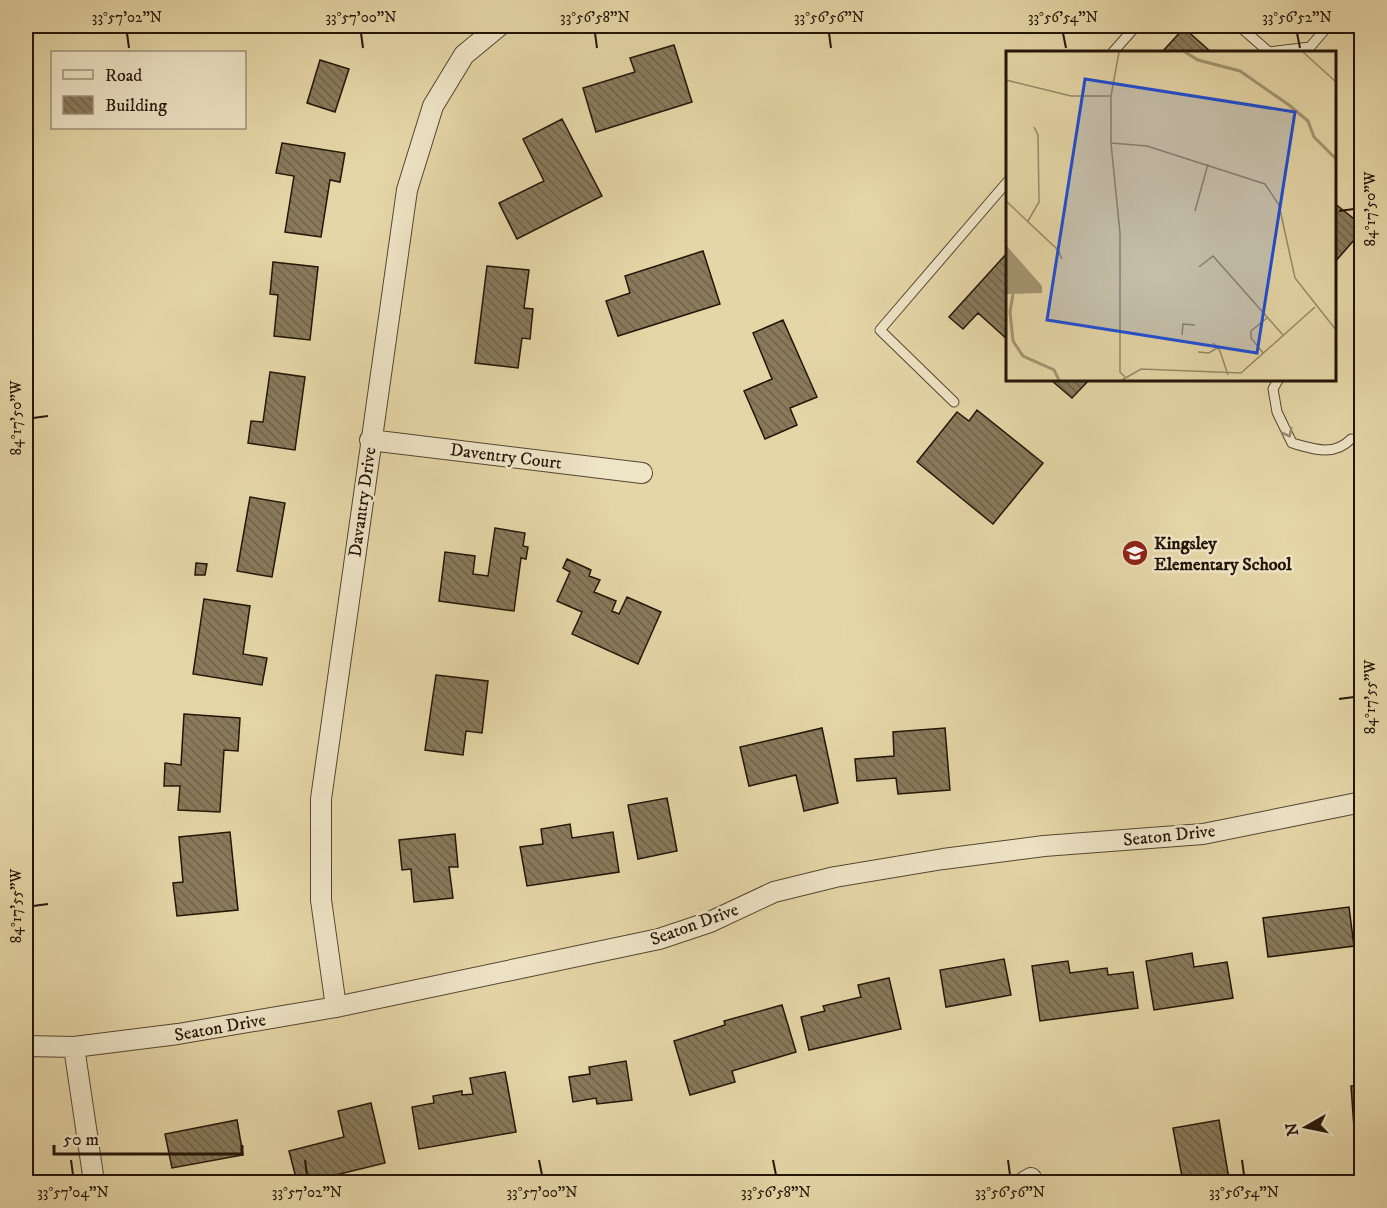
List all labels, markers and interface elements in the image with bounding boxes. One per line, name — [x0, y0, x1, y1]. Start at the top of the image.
text: 33°57'02"N — [92, 8, 162, 27]
text: 33°57'00"N — [325, 8, 397, 27]
text: 33°56'58"N — [560, 8, 630, 27]
text: 33°56'56"N — [794, 8, 864, 27]
text: 33°56'54"N — [1028, 8, 1098, 27]
text: 33°56'52"N — [1262, 8, 1332, 27]
legend — [51, 51, 246, 129]
inset map — [1006, 51, 1336, 381]
text: Road — [105, 65, 142, 87]
text: Building — [105, 95, 167, 117]
text: 84°17'50"W — [1361, 171, 1380, 246]
text: 84°17'50"W — [7, 380, 26, 455]
one-way arrow — [1281, 427, 1292, 438]
street label: Daventry Court — [449, 439, 563, 475]
street label: Davantry Drive — [344, 446, 382, 559]
place label: Kingsley Elementary School — [1154, 533, 1292, 576]
school or university icon: Kingsley Elementary School — [1120, 538, 1150, 568]
text: 84°17'55"W — [1361, 660, 1380, 734]
street label: Seaton Drive — [1122, 820, 1216, 852]
text: 84°17'55"W — [7, 869, 26, 943]
street label: Seaton Drive — [647, 899, 742, 951]
street label: Seaton Drive — [173, 1009, 268, 1047]
north arrow — [1276, 1097, 1336, 1157]
scale bar — [54, 1118, 242, 1156]
text: N — [1281, 1121, 1303, 1137]
text: 50 m — [63, 1129, 99, 1151]
text: 33°57'04"N — [37, 1183, 109, 1202]
text: 33°57'02"N — [272, 1183, 342, 1202]
text: 33°57'00"N — [506, 1183, 578, 1202]
text: 33°56'58"N — [741, 1183, 811, 1202]
text: 33°56'56"N — [975, 1183, 1045, 1202]
text: 33°56'54"N — [1209, 1183, 1279, 1202]

